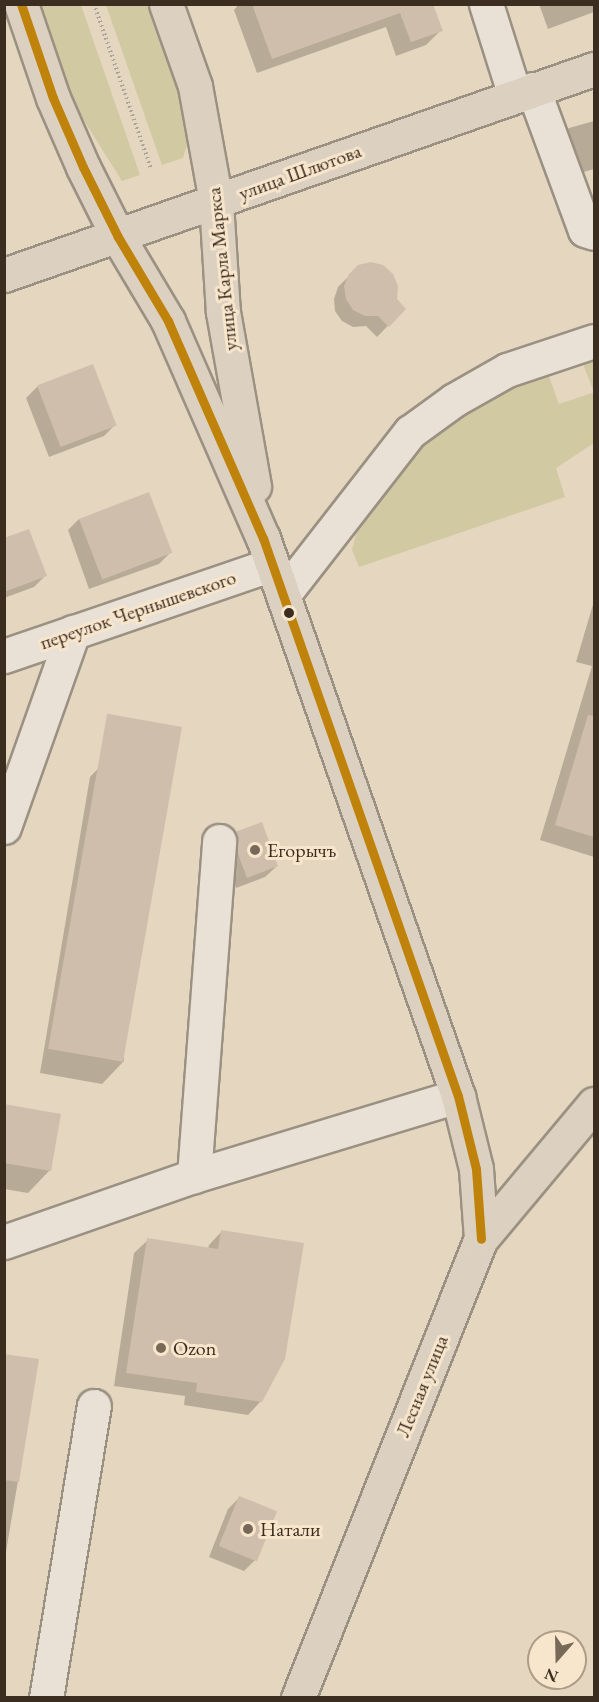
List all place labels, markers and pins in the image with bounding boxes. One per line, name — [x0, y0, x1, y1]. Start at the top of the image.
unlabelled marker — [283, 607, 295, 619]
place label: Егорычъ — [267, 838, 336, 862]
marker: Егорычъ — [248, 843, 262, 857]
place label: Ozon — [173, 1336, 216, 1360]
marker: Ozon — [154, 1341, 168, 1355]
place label: Натали — [260, 1517, 321, 1541]
marker: Натали — [241, 1522, 255, 1536]

